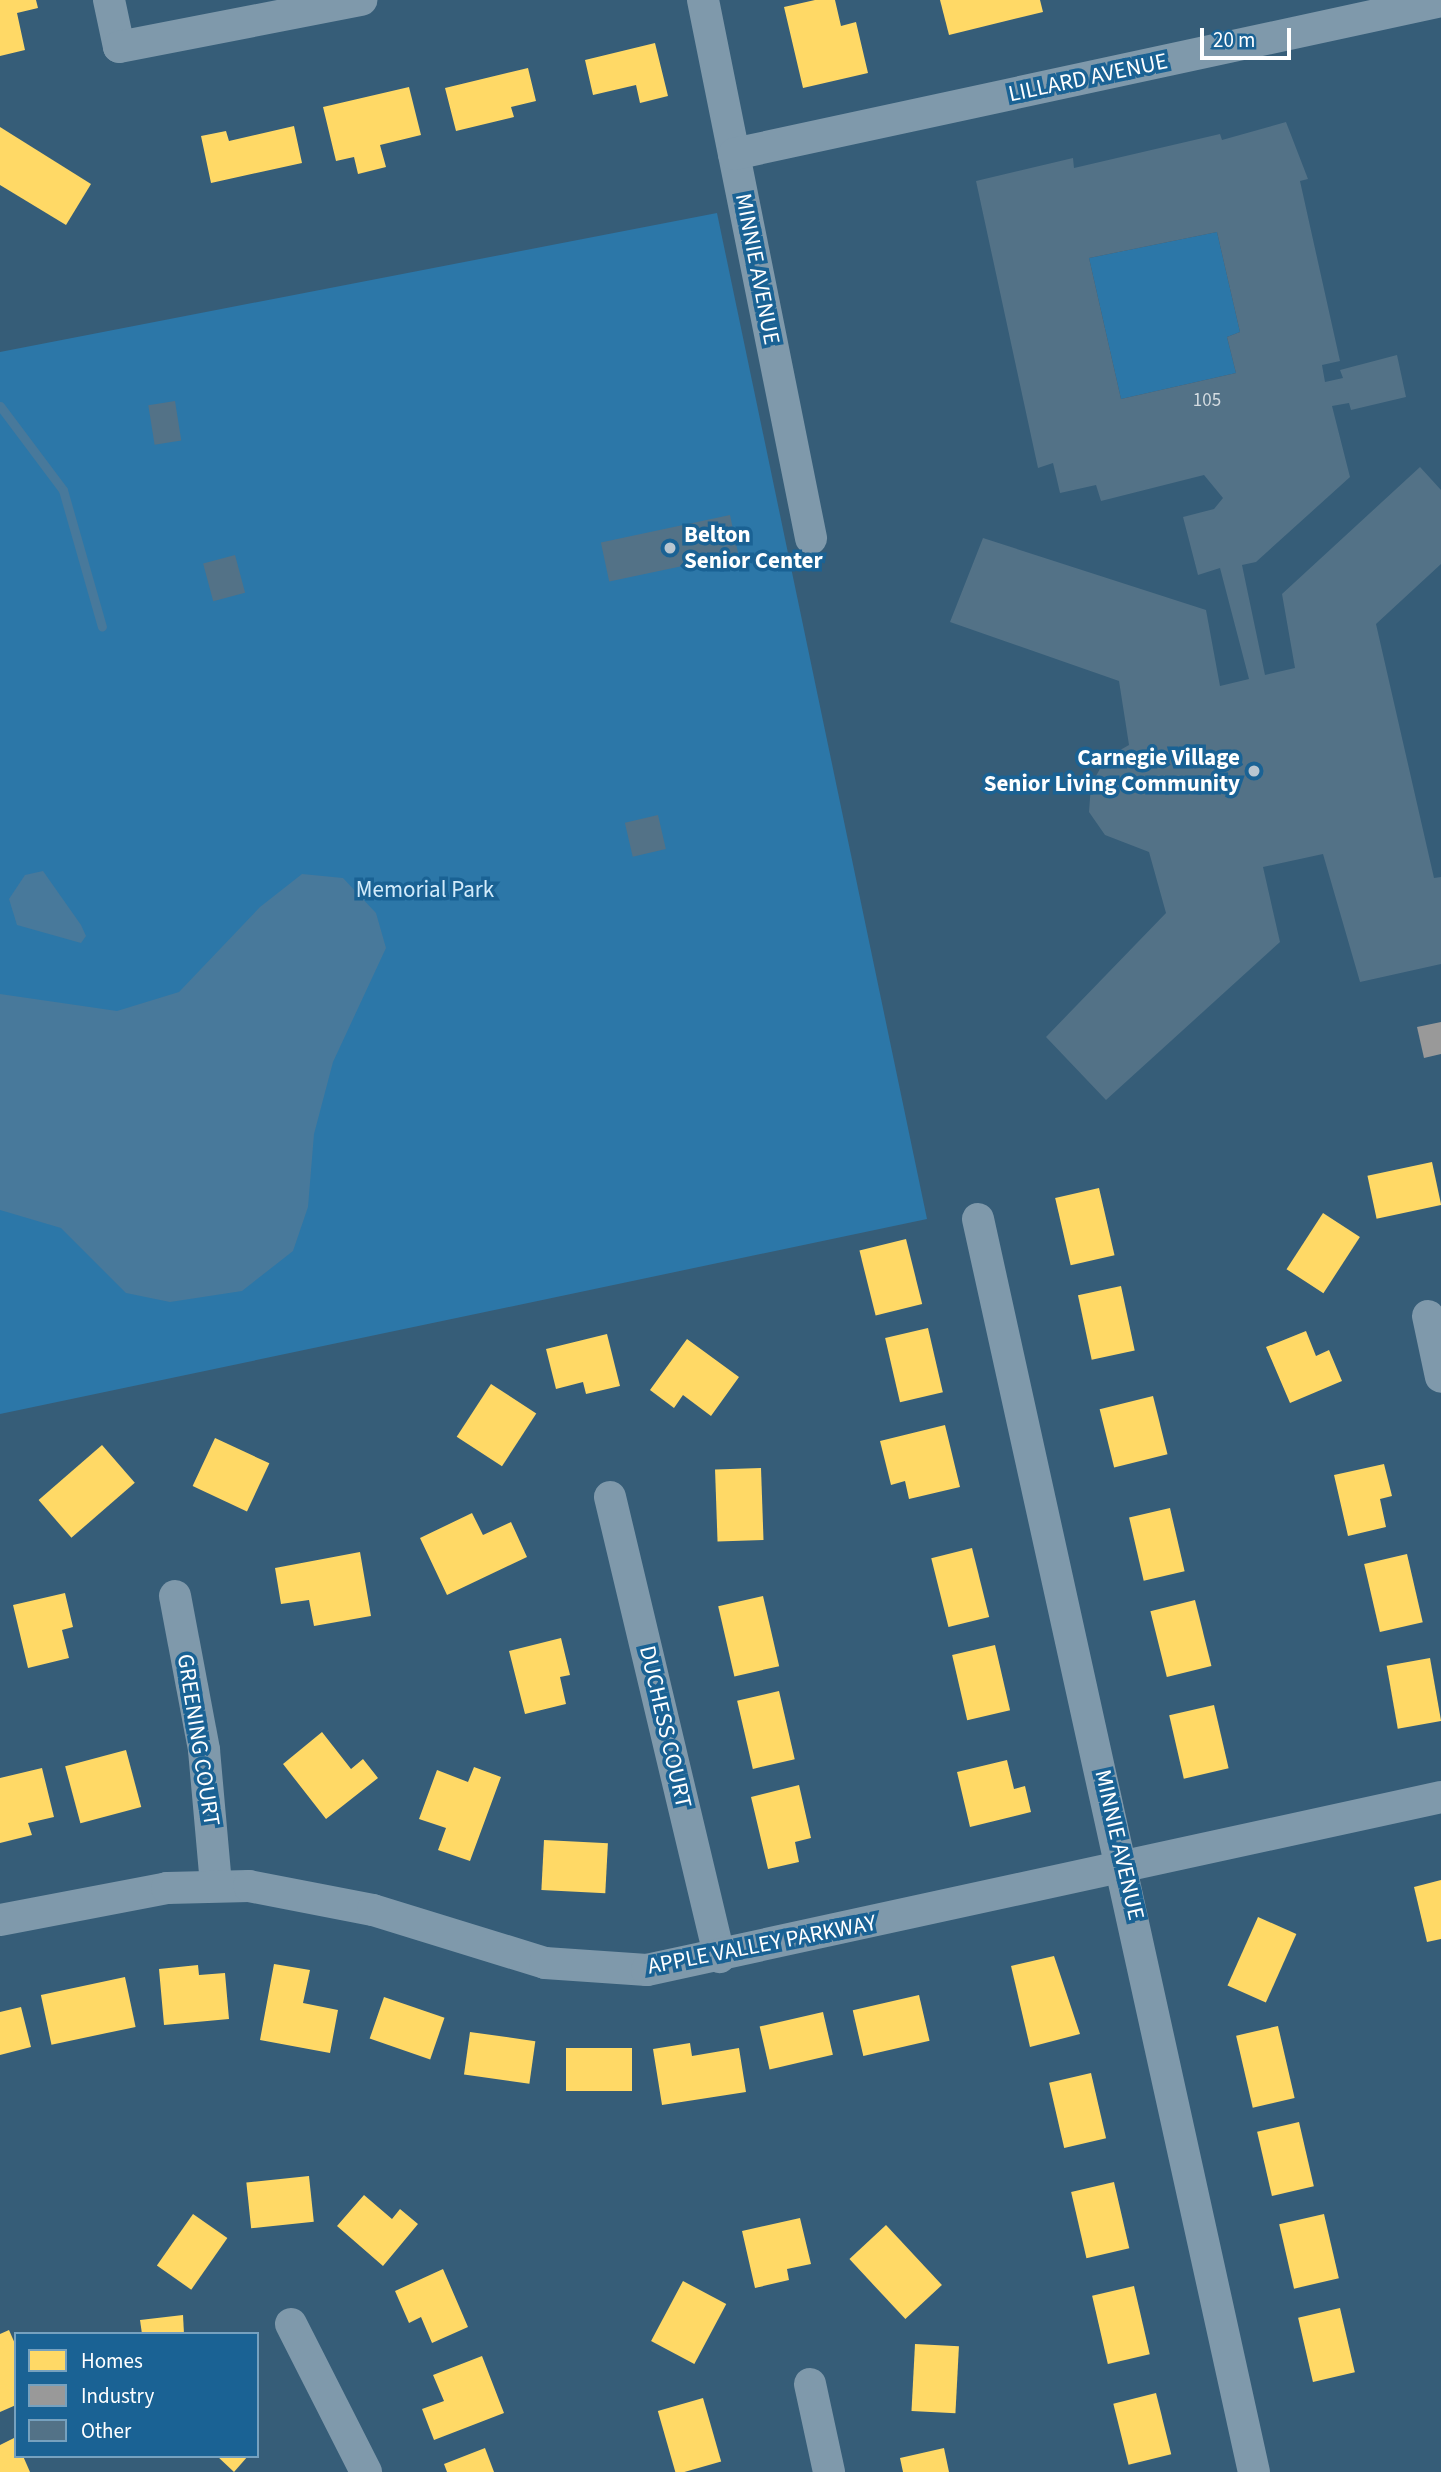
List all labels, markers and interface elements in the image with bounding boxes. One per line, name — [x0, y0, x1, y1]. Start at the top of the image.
scale bar — [1203, 14, 1294, 58]
text: 20 m — [1213, 25, 1255, 55]
street label: LILLARD AVENUE — [1006, 48, 1170, 108]
street label: MINNIE AVENUE — [729, 191, 785, 347]
house number: 105 — [1193, 390, 1221, 412]
place label: Belton Senior Center — [684, 521, 823, 575]
marker: Belton Senior Center — [662, 540, 678, 556]
place label: Carnegie Village Senior Living Community — [984, 744, 1240, 798]
marker: Carnegie Village Senior Living Community — [1246, 763, 1262, 779]
park label: Memorial Park — [356, 876, 494, 904]
street label: DUCHESS COURT — [633, 1643, 697, 1811]
street label: GREENING COURT — [171, 1652, 225, 1828]
street label: MINNIE AVENUE — [1088, 1767, 1150, 1923]
street label: APPLE VALLEY PARKWAY — [645, 1909, 879, 1981]
legend — [14, 2332, 259, 2458]
text: Homes — [81, 2346, 143, 2376]
text: Industry — [81, 2381, 154, 2411]
text: Other — [81, 2416, 131, 2446]

